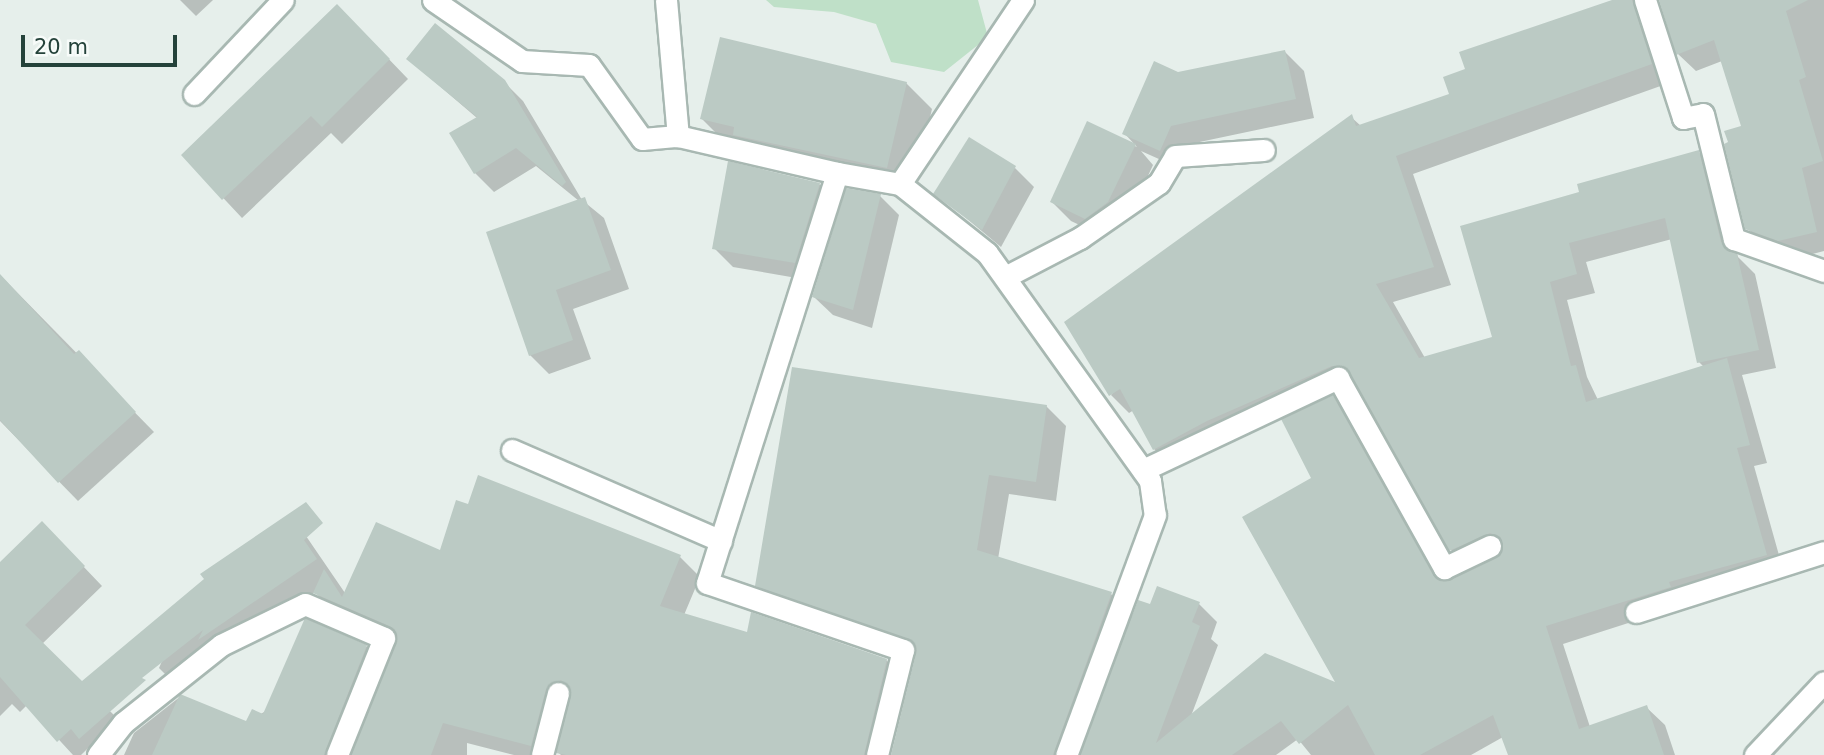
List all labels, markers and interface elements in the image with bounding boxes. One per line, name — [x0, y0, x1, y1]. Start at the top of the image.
scale bar — [24, 21, 180, 65]
text: 20 m — [34, 35, 88, 59]

